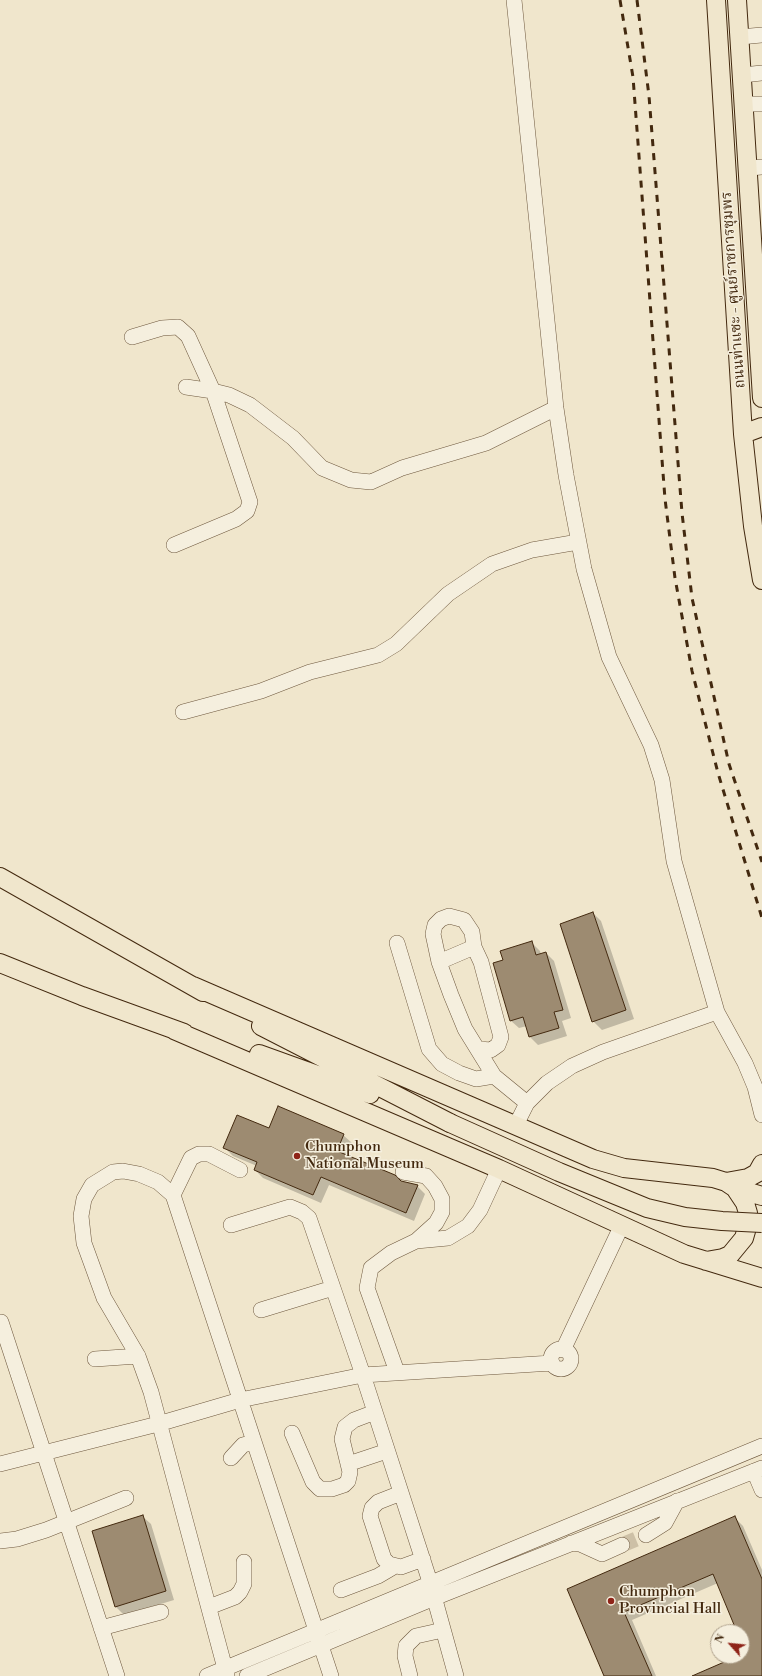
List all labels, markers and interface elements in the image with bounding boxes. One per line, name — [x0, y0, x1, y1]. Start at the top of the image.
street label: ถนนท่าแซะ - ศูนย์ราชการชุมพร — [718, 191, 750, 389]
place label: Chumphon National Museum — [305, 1138, 424, 1173]
marker: Chumphon National Museum — [292, 1151, 302, 1161]
place label: Chumphon Provincial Hall — [619, 1583, 721, 1618]
marker: Chumphon Provincial Hall — [606, 1596, 616, 1606]
north arrow — [710, 1624, 750, 1664]
text: N — [712, 1632, 728, 1646]

